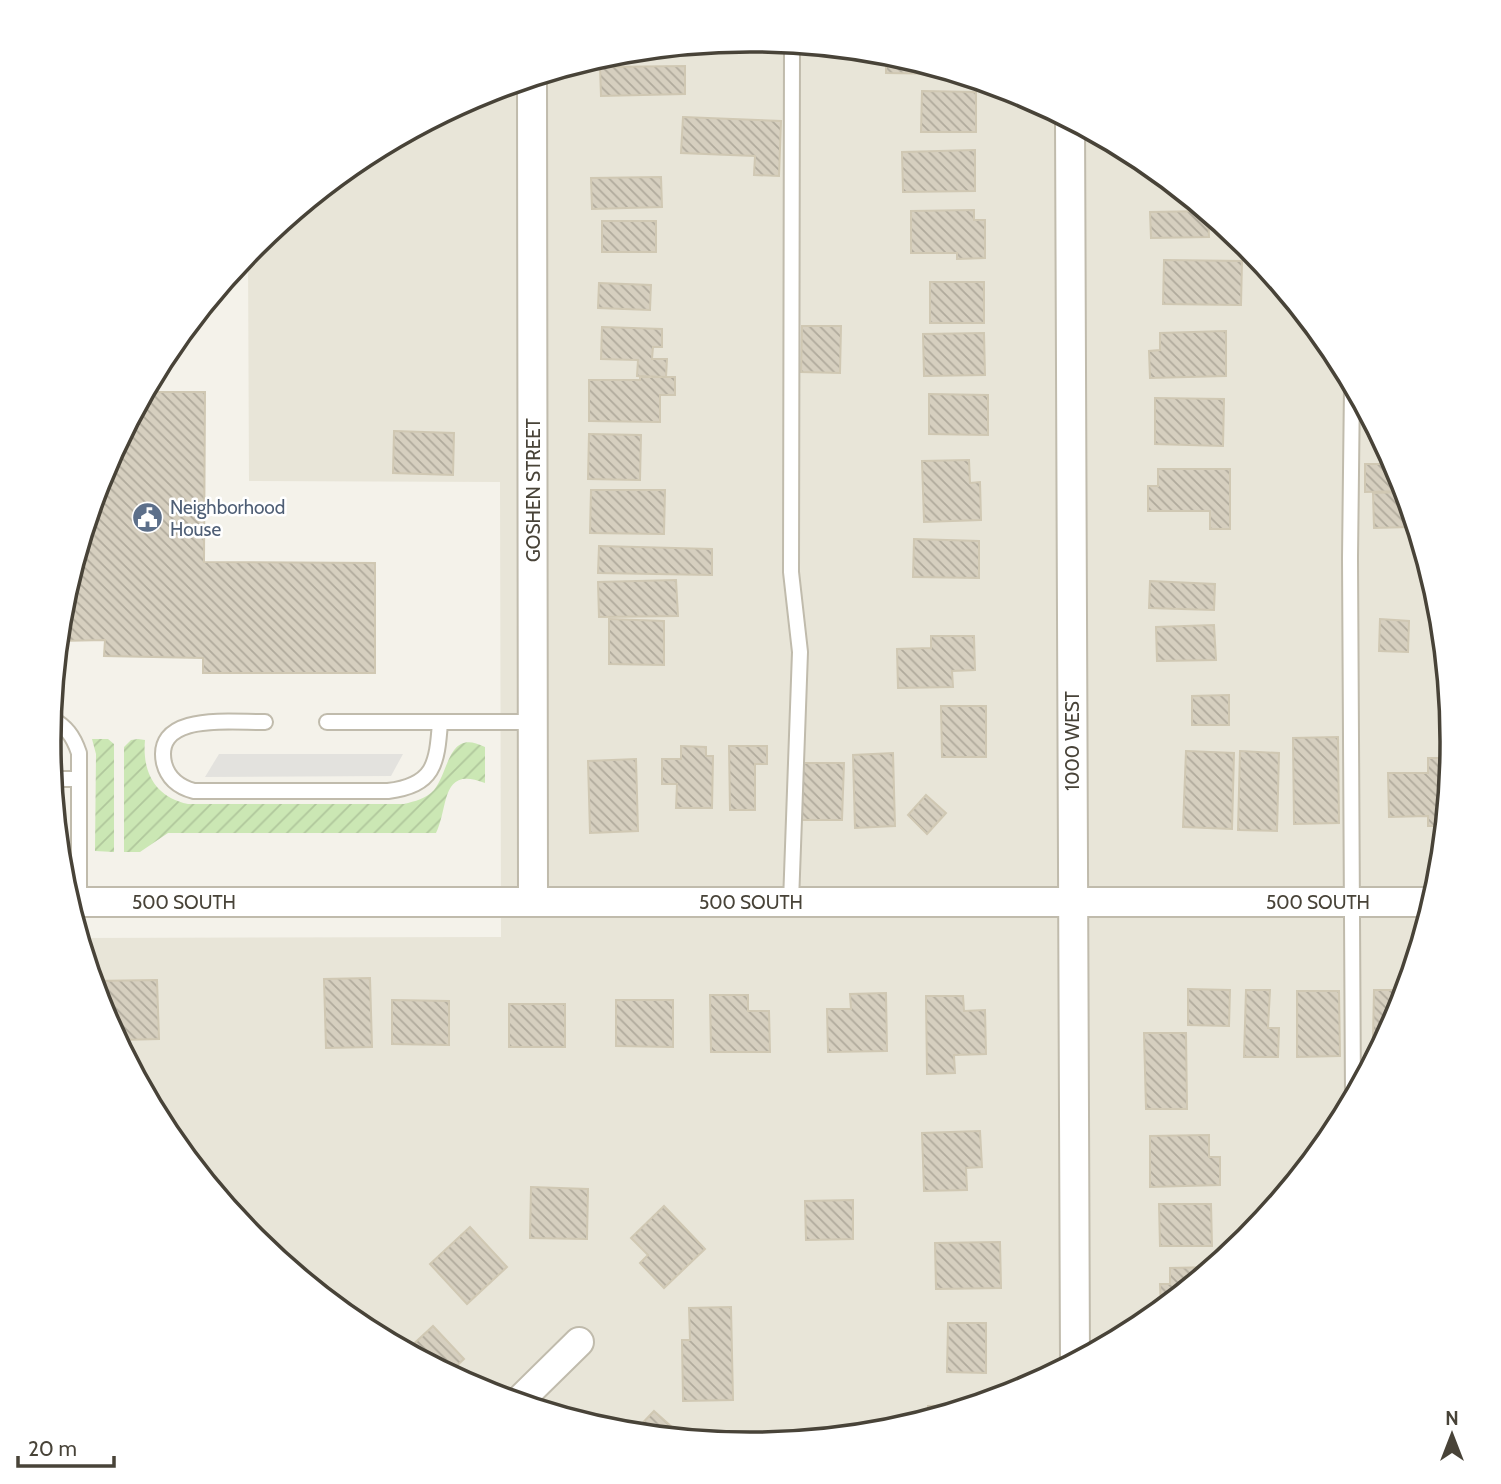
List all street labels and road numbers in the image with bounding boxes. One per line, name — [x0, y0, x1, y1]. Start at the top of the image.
street label: GOSHEN STREET — [522, 418, 545, 562]
street label: 1000 WEST — [1061, 691, 1084, 791]
street label: 500 SOUTH — [132, 891, 236, 914]
street label: 500 SOUTH — [699, 891, 803, 914]
street label: 500 SOUTH — [1266, 891, 1370, 914]

